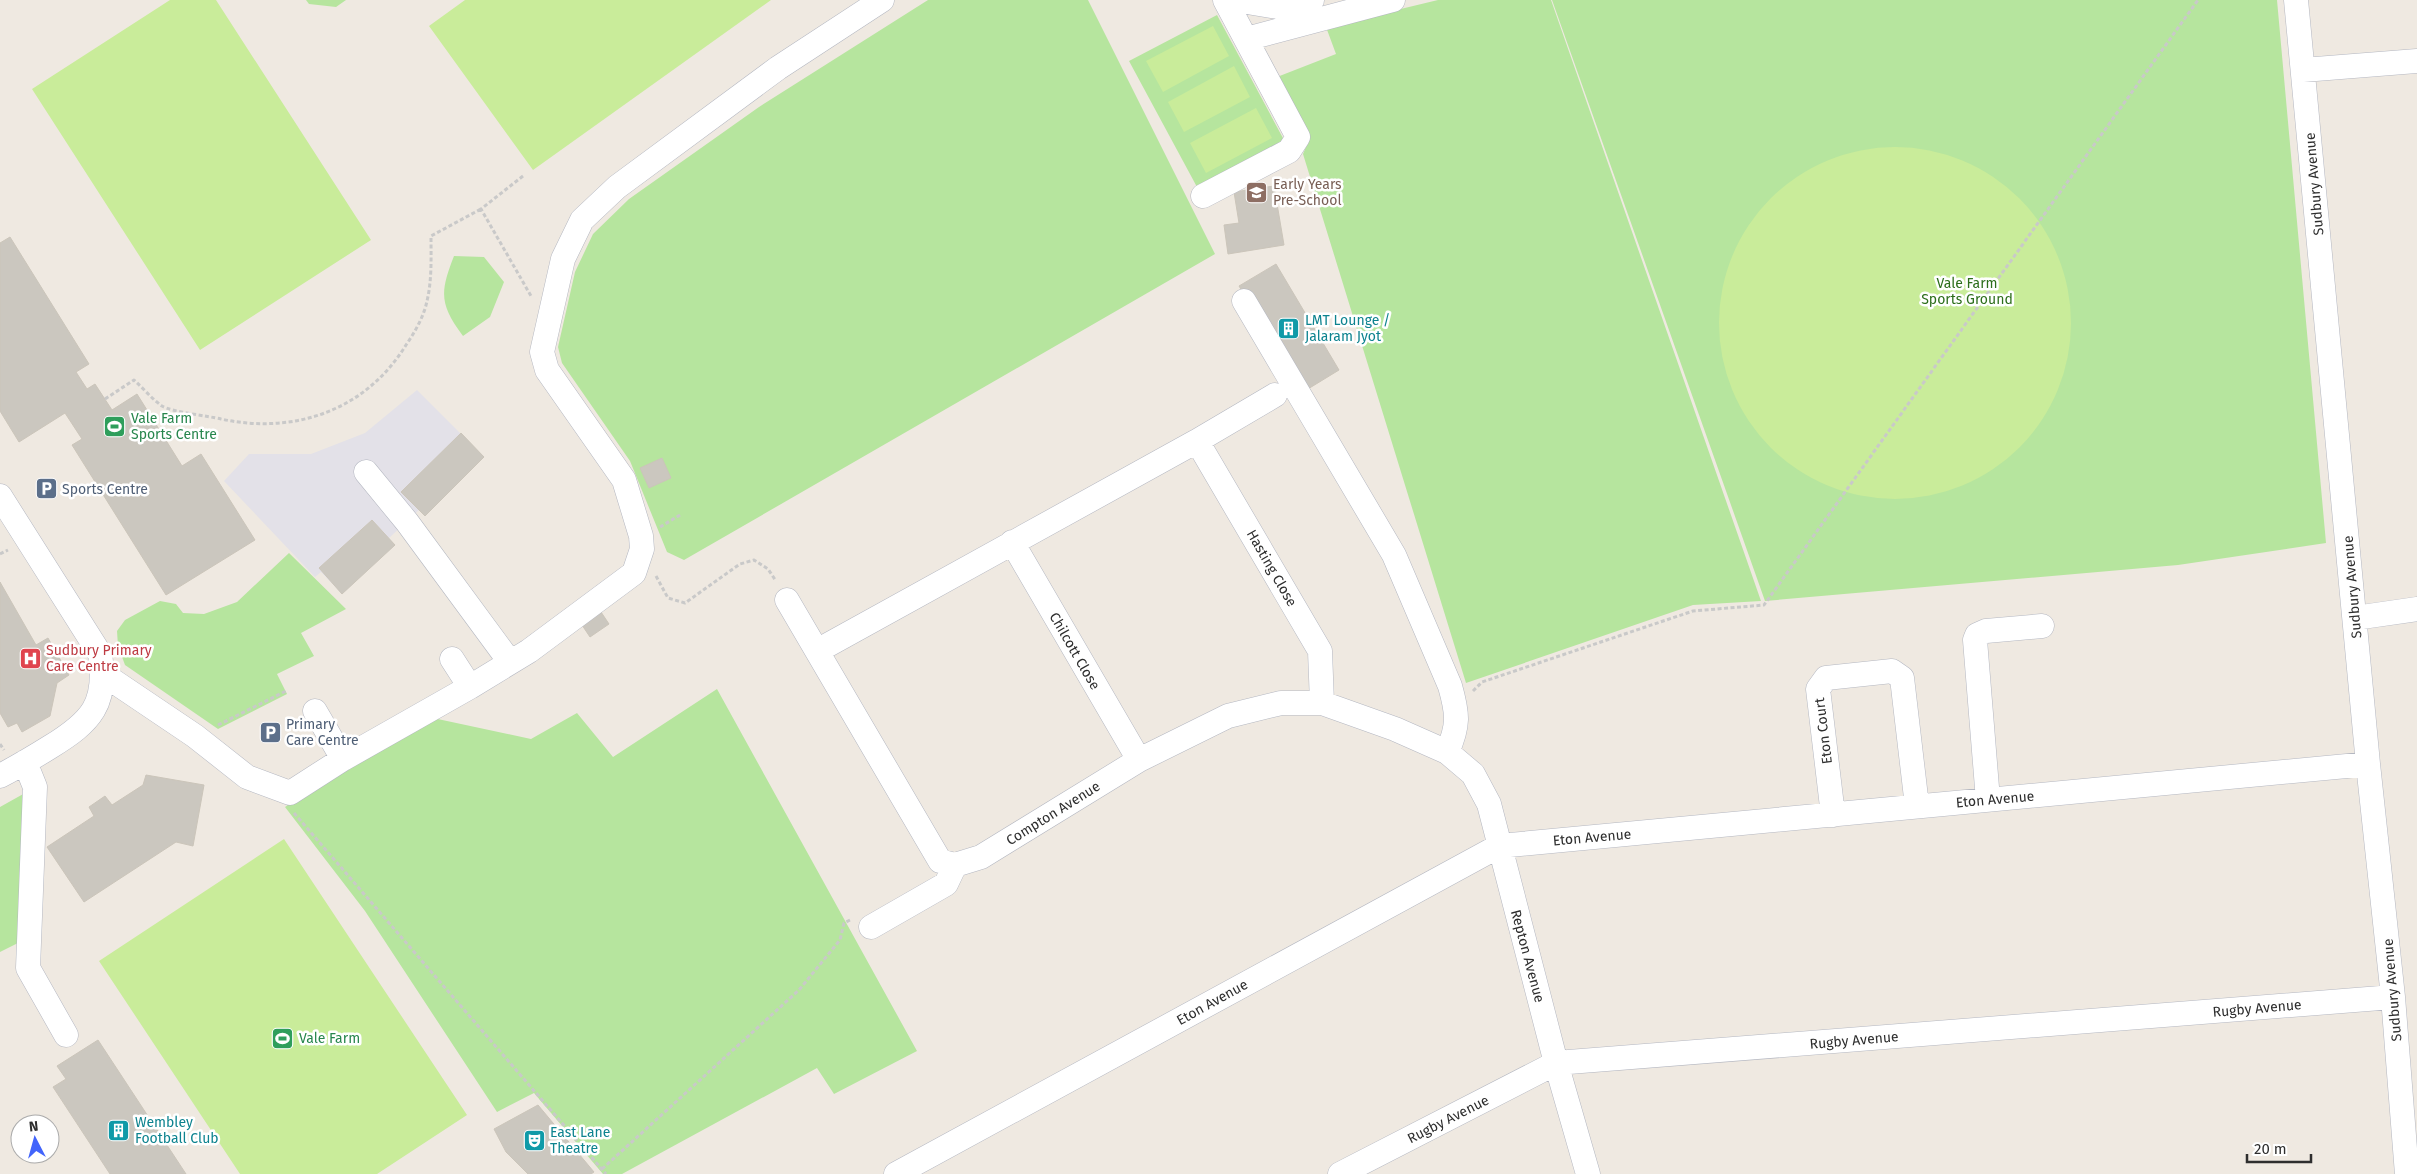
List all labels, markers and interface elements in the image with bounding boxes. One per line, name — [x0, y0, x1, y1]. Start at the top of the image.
street label: Sudbury Avenue — [2302, 132, 2327, 236]
place label: Early Years Pre-School — [1273, 176, 1342, 209]
school or university icon: Early Years Pre-School — [1245, 180, 1269, 204]
park label: Vale Farm Sports Ground — [1921, 275, 2013, 308]
place label: LMT Lounge / Jalaram Jyot — [1305, 312, 1390, 345]
building icon: LMT Lounge / Jalaram Jyot — [1277, 316, 1301, 340]
place label: Vale Farm Sports Centre — [131, 410, 217, 443]
sports icon: Vale Farm Sports Centre — [103, 414, 127, 438]
parking icon: Sports Centre — [34, 477, 58, 501]
place label: Sports Centre — [62, 481, 148, 498]
street label: Hasting Close — [1243, 527, 1300, 610]
street label: Sudbury Avenue — [2340, 535, 2365, 639]
street label: Chilcott Close — [1046, 610, 1104, 693]
place label: Sudbury Primary Care Centre — [46, 642, 152, 675]
hospital icon: Sudbury Primary Care Centre — [18, 646, 42, 670]
street label: Eton Court — [1811, 696, 1836, 765]
place label: Primary Care Centre — [286, 716, 359, 749]
parking icon: Primary Care Centre — [258, 720, 282, 744]
street label: Compton Avenue — [1003, 778, 1103, 849]
street label: Eton Avenue — [1955, 788, 2035, 811]
street label: Eton Avenue — [1552, 826, 1632, 849]
street label: Repton Avenue — [1507, 908, 1548, 1005]
street label: Sudbury Avenue — [2380, 938, 2405, 1042]
street label: Eton Avenue — [1174, 976, 1251, 1029]
street label: Rugby Avenue — [2212, 996, 2302, 1021]
sports icon: Vale Farm — [271, 1026, 295, 1050]
street label: Rugby Avenue — [1809, 1028, 1899, 1053]
place label: Vale Farm — [299, 1030, 360, 1047]
street label: Rugby Avenue — [1405, 1092, 1492, 1147]
north arrow — [10, 1114, 60, 1164]
place label: Wembley Football Club — [135, 1114, 219, 1147]
text: N — [28, 1118, 39, 1136]
building icon: Wembley Football Club — [107, 1118, 131, 1142]
place label: East Lane Theatre — [550, 1124, 610, 1157]
theatre icon: East Lane Theatre — [522, 1128, 546, 1152]
scale bar — [2247, 1132, 2311, 1164]
text: 20 m — [2254, 1140, 2287, 1158]

